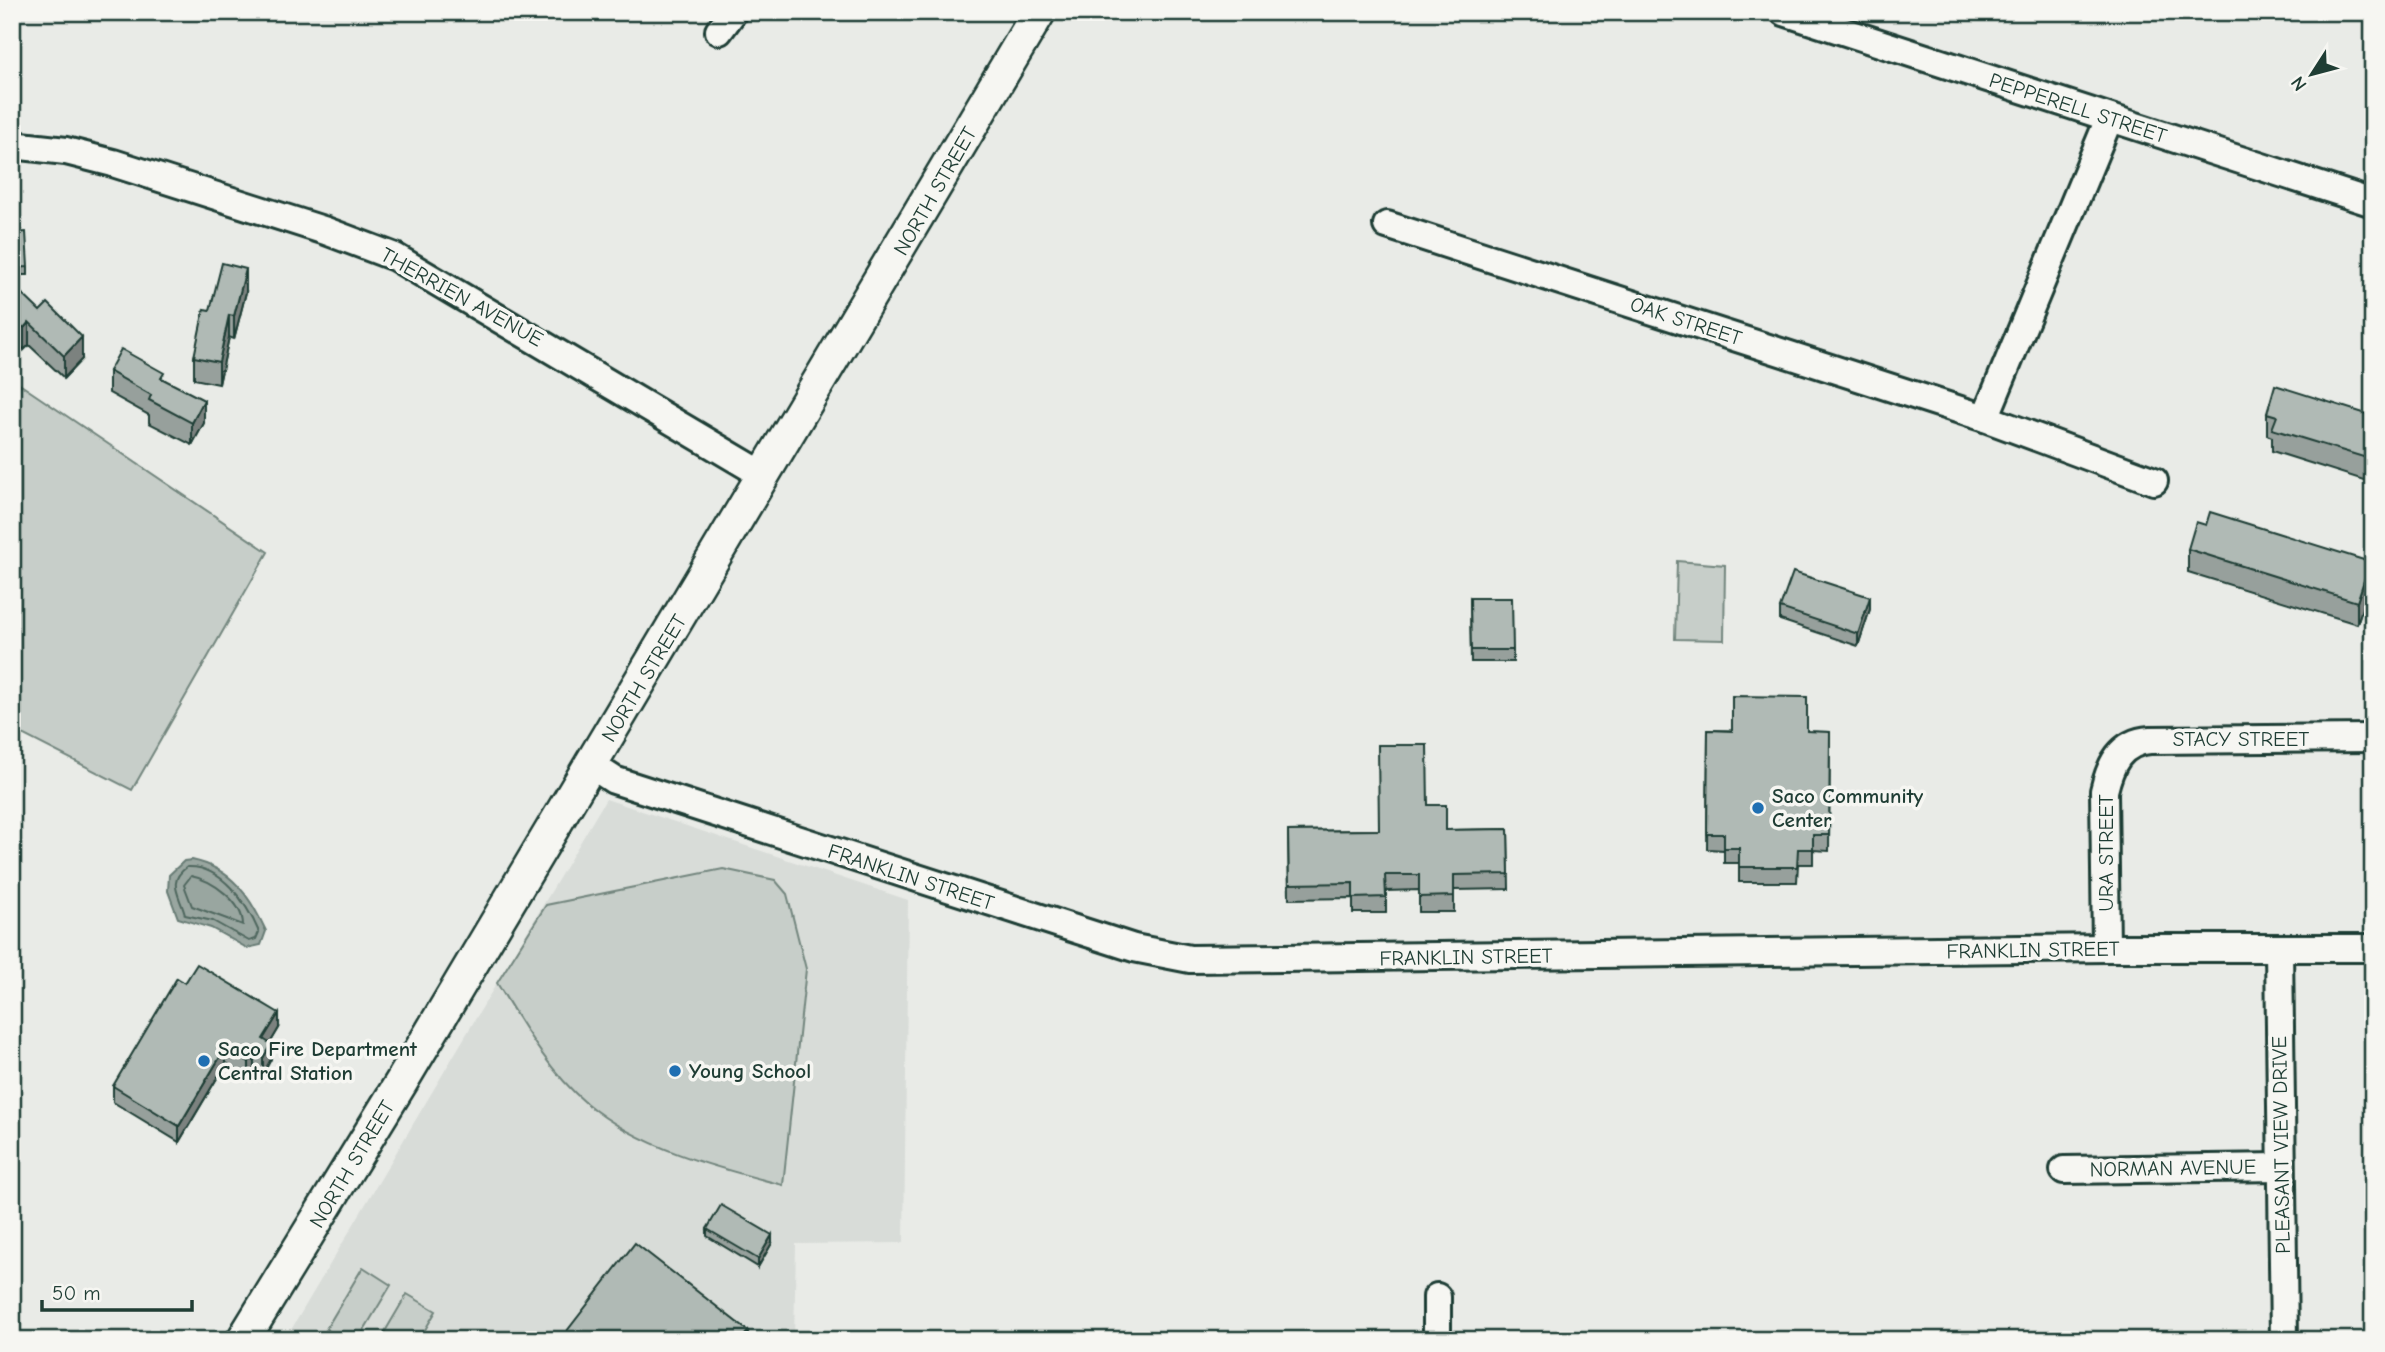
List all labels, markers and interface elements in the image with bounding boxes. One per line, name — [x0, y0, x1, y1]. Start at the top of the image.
north arrow — [2276, 38, 2346, 108]
street label: PEPPERELL STREET — [1986, 68, 2170, 148]
text: N — [2287, 72, 2312, 95]
street label: NORTH STREET — [889, 122, 981, 260]
street label: THERRIEN AVENUE — [377, 242, 547, 352]
street label: OAK STREET — [1627, 292, 1745, 350]
street label: NORTH STREET — [597, 610, 691, 746]
street label: STACY STREET — [2173, 727, 2309, 751]
place label: Saco Community Center — [1772, 784, 1924, 832]
street label: URA STREET — [2094, 794, 2118, 912]
marker: Saco Community Center — [1750, 800, 1766, 816]
street label: FRANKLIN STREET — [825, 839, 997, 915]
street label: FRANKLIN STREET — [1946, 936, 2120, 964]
street label: FRANKLIN STREET — [1379, 943, 1553, 971]
street label: PLEASANT VIEW DRIVE — [2267, 1036, 2295, 1254]
place label: Saco Fire Department Central Station — [218, 1037, 418, 1085]
marker: Saco Fire Department Central Station — [196, 1053, 212, 1069]
place label: Young School — [689, 1059, 811, 1083]
marker: Young School — [667, 1063, 683, 1079]
street label: NORTH STREET — [305, 1096, 399, 1232]
street label: NORMAN AVENUE — [2089, 1155, 2257, 1181]
scale bar — [42, 1268, 192, 1312]
text: 50 m — [52, 1281, 101, 1305]

